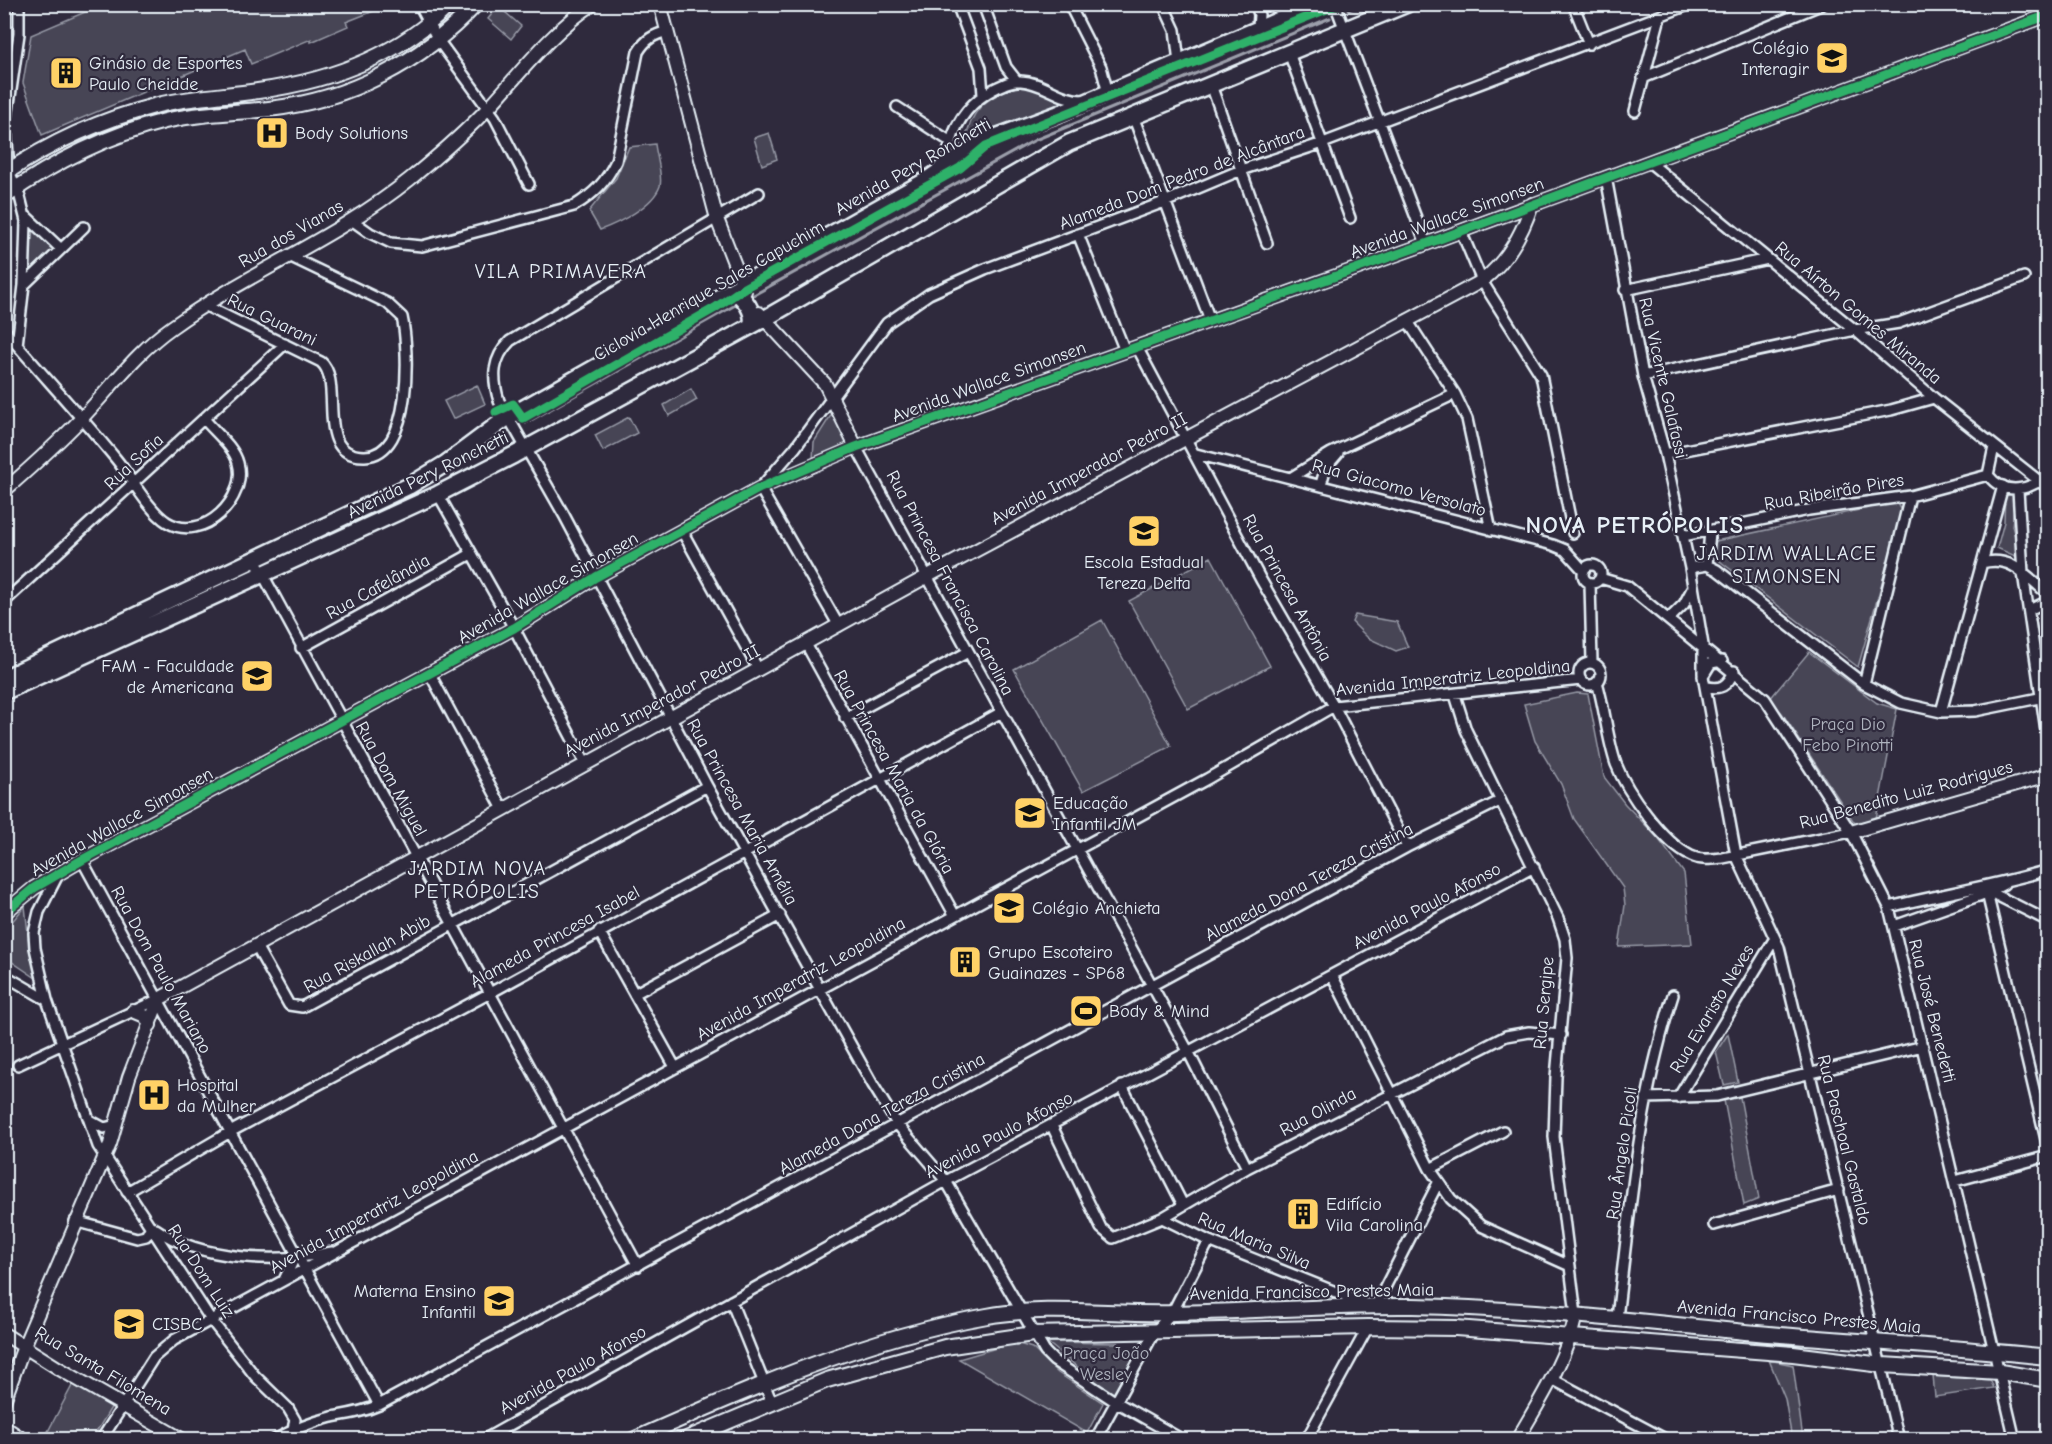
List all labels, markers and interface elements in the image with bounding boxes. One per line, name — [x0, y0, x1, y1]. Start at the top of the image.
place label: Colégio Interagir — [1741, 38, 1810, 80]
school or university icon: Colégio Interagir — [1814, 40, 1850, 76]
place label: Ginásio de Esportes Paulo Cheidde — [89, 53, 243, 95]
building icon: Ginásio de Esportes Paulo Cheidde — [48, 55, 84, 91]
street label: Avenida Pery Ronchetti — [831, 114, 995, 220]
hospital icon: Body Solutions — [254, 115, 290, 151]
street label: Alameda Dom Pedro de Alcântara — [1056, 121, 1308, 235]
place label: Body Solutions — [295, 123, 408, 144]
street label: Avenida Wallace Simonsen — [1347, 173, 1547, 263]
street label: Rua dos Vianas — [235, 196, 347, 272]
street label: Ciclovia Henrique Sales Capuchim — [590, 216, 828, 366]
street label: Rua Aírton Gomes Miranda — [1770, 237, 1946, 389]
district label: VILA PRIMAVERA — [475, 260, 647, 283]
street label: Rua Guarani — [224, 289, 320, 351]
street label: Rua Vicente Galafassi — [1634, 295, 1692, 461]
street label: Avenida Wallace Simonsen — [889, 337, 1089, 427]
street label: Avenida Imperador Pedro II — [988, 408, 1190, 530]
street label: Avenida Pery Ronchetti — [344, 427, 512, 523]
street label: Rua Sofia — [100, 429, 168, 495]
street label: Rua Giacomo Versolato — [1310, 455, 1488, 521]
street label: Rua Princesa Francisca Carolina — [882, 467, 1018, 699]
street label: Rua Ribeirão Pires — [1762, 469, 1906, 515]
street label: Rua Princesa Antônia — [1238, 511, 1336, 665]
district label: NOVA PETRÓPOLIS — [1525, 511, 1745, 539]
school or university icon: Escola Estadual Tereza Delta — [1126, 513, 1162, 549]
street label: Avenida Wallace Simonsen — [454, 528, 642, 648]
district label: JARDIM WALLACE SIMONSEN — [1697, 542, 1877, 588]
street label: Rua Cafelândia — [322, 550, 434, 624]
place label: Escola Estadual Tereza Delta — [1084, 552, 1204, 594]
street label: Avenida Imperador Pedro II — [561, 640, 763, 762]
street label: Avenida Imperatriz Leopoldina — [1335, 655, 1571, 701]
place label: FAM - Faculdade de Americana — [101, 656, 234, 698]
school or university icon: FAM - Faculdade de Americana — [239, 658, 275, 694]
street label: Rua Princesa Maria da Glória — [829, 667, 959, 877]
park label: Praça Dio Febo Pinotti — [1802, 714, 1894, 756]
street label: Rua Princesa Maria Amélia — [682, 715, 802, 909]
street label: Rua Dom Miguel — [351, 718, 431, 840]
street label: Rua Benedito Luiz Rodrigues — [1797, 756, 2015, 834]
street label: Avenida Wallace Simonsen — [27, 763, 217, 881]
place label: Educação Infantil JM — [1053, 793, 1136, 835]
school or university icon: Educação Infantil JM — [1012, 795, 1048, 831]
street label: Alameda Dona Tereza Cristina — [1202, 818, 1416, 946]
district label: JARDIM NOVA PETRÓPOLIS — [407, 857, 547, 903]
street label: Avenida Paulo Afonso — [1349, 858, 1505, 954]
street label: Rua Dom Paulo Mariano — [106, 882, 216, 1058]
street label: Alameda Princesa Isabel — [467, 882, 643, 992]
school or university icon: Colégio Anchieta — [991, 890, 1027, 926]
place label: Colégio Anchieta — [1032, 898, 1160, 919]
street label: Rua Riskallah Abib — [300, 910, 434, 998]
street label: Avenida Imperatriz Leopoldina — [693, 913, 909, 1045]
street label: Rua José Benedetti — [1904, 937, 1960, 1085]
street label: Rua Evaristo Neves — [1665, 941, 1759, 1077]
place label: Grupo Escoteiro Guainazes - SP68 — [988, 942, 1125, 984]
building icon: Grupo Escoteiro Guainazes - SP68 — [947, 944, 983, 980]
street label: Rua Sergipe — [1529, 956, 1559, 1050]
sports icon: Body & Mind — [1068, 993, 1104, 1029]
place label: Body & Mind — [1109, 1001, 1210, 1022]
street label: Alameda Dona Tereza Cristina — [775, 1049, 989, 1179]
street label: Rua Paschoal Gastaldo — [1813, 1053, 1875, 1227]
place label: Hospital da Mulher — [177, 1075, 257, 1117]
hospital icon: Hospital da Mulher — [136, 1077, 172, 1113]
street label: Rua Olinda — [1276, 1083, 1360, 1141]
street label: Rua Ângelo Picoli — [1601, 1085, 1642, 1221]
street label: Avenida Paulo Afonso — [921, 1087, 1077, 1183]
street label: Avenida Imperatriz Leopoldina — [266, 1146, 482, 1278]
place label: Edifício Vila Carolina — [1326, 1194, 1423, 1236]
building icon: Edifício Vila Carolina — [1285, 1196, 1321, 1232]
street label: Rua Maria Silva — [1194, 1208, 1314, 1274]
street label: Rua Dom Luiz — [163, 1220, 239, 1322]
street label: Avenida Francisco Prestes Maia — [1190, 1279, 1434, 1305]
place label: Materna Ensino Infantil — [354, 1281, 476, 1323]
school or university icon: Materna Ensino Infantil — [481, 1283, 517, 1319]
street label: Avenida Francisco Prestes Maia — [1676, 1296, 1922, 1338]
school or university icon: CISBC — [111, 1306, 147, 1342]
place label: CISBC — [152, 1314, 202, 1335]
street label: Avenida Paulo Afonso — [496, 1321, 650, 1419]
street label: Rua Santa Filomena — [31, 1322, 175, 1420]
park label: Praça João Wesley — [1063, 1343, 1149, 1385]

